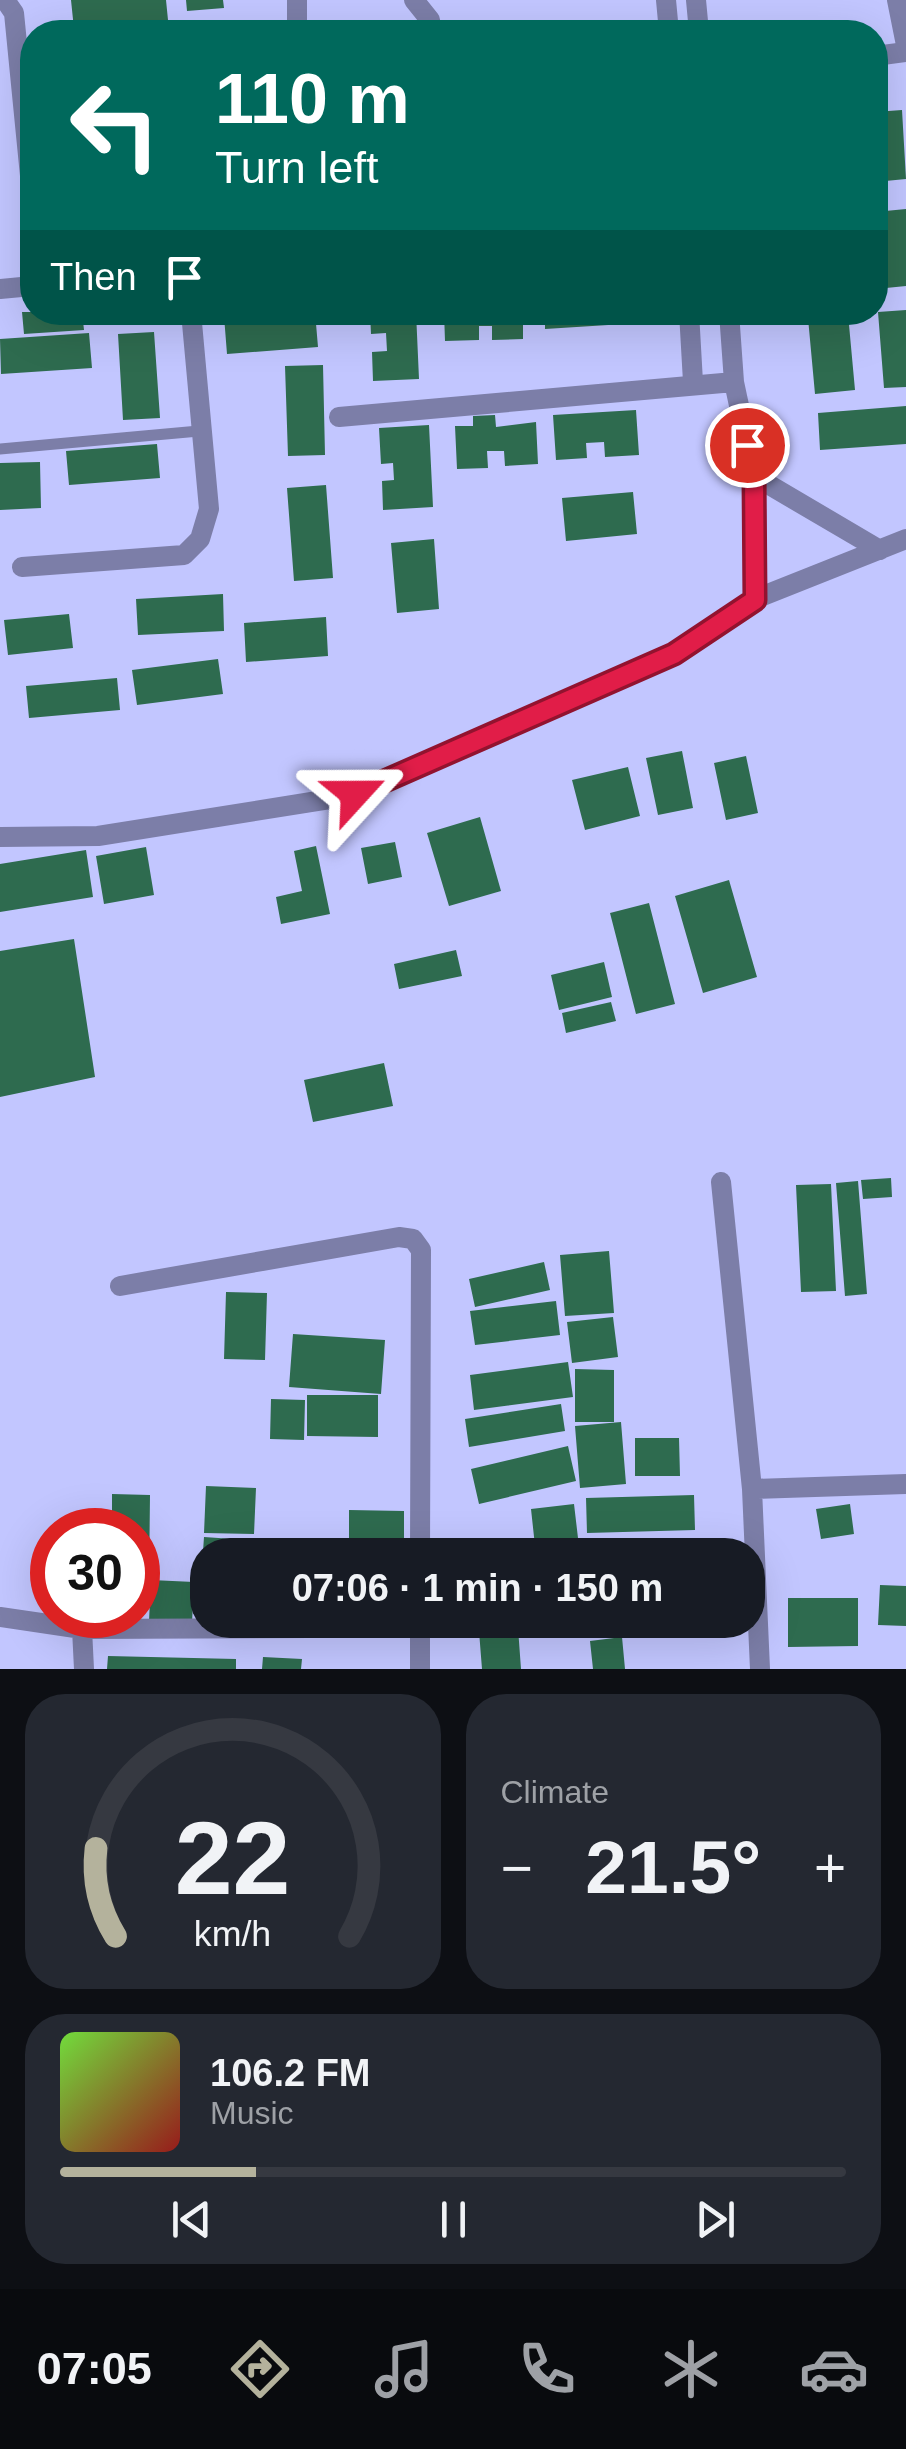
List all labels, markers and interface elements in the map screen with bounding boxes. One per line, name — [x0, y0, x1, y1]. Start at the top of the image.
icon: left — [50, 60, 180, 190]
text: 110 m — [215, 60, 410, 138]
text: Turn left — [215, 142, 378, 193]
icon: arrive — [157, 250, 212, 305]
text: Then — [50, 256, 137, 298]
pin — [705, 403, 790, 488]
icon: arrive — [720, 418, 775, 473]
position arrow — [303, 742, 407, 846]
speed limit sign: 30 — [30, 1508, 160, 1638]
text: 07:06 · 1 min · 150 m — [292, 1567, 663, 1609]
text: Climate — [501, 1774, 609, 1810]
text: 22 — [175, 1800, 291, 1916]
text: 21.5° — [585, 1825, 761, 1909]
text: − — [501, 1837, 533, 1899]
text: + — [814, 1837, 846, 1899]
text: km/h — [194, 1914, 271, 1954]
text: 106.2 FM — [210, 2052, 371, 2094]
text: Music — [210, 2095, 294, 2131]
icon: previous — [164, 2192, 219, 2247]
icon: pause — [426, 2192, 481, 2247]
icon: next — [688, 2192, 743, 2247]
icon: directions — [225, 2334, 295, 2404]
icon: music — [369, 2334, 439, 2404]
icon: phone — [512, 2334, 582, 2404]
icon: climate — [656, 2334, 726, 2404]
icon: car — [799, 2334, 869, 2404]
text: 07:05 — [37, 2343, 152, 2394]

